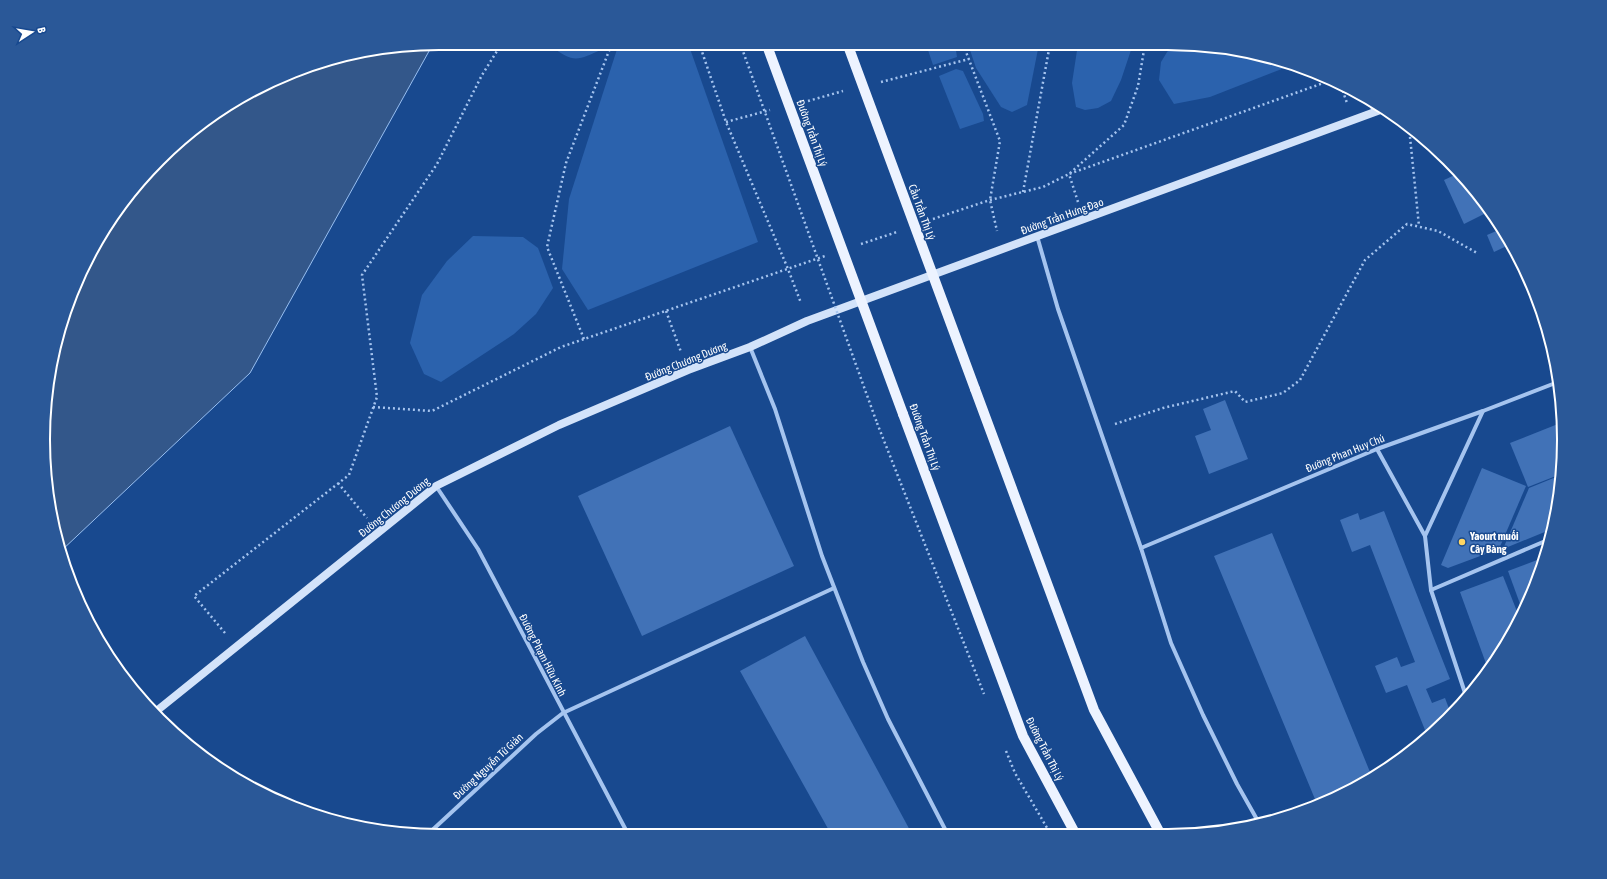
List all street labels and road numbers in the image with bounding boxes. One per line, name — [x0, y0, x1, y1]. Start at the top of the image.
street label: Đường Trần Thị Lý — [793, 98, 830, 169]
street label: Cầu Trần Thị Lý — [905, 182, 938, 242]
street label: Đường Trần Hưng Đạo — [1019, 195, 1105, 237]
street label: Đường Chương Dương — [643, 339, 729, 383]
street label: Đường Trần Thị Lý — [906, 402, 943, 473]
street label: Đường Phan Huy Chú — [1304, 432, 1386, 474]
street label: Đường Chương Dương — [356, 475, 432, 539]
street label: Đường Phạm Hữu Kính — [516, 612, 569, 699]
street label: Đường Trần Thị Lý — [1023, 715, 1066, 784]
street label: Đường Nguyễn Tử Giản — [451, 731, 525, 801]

